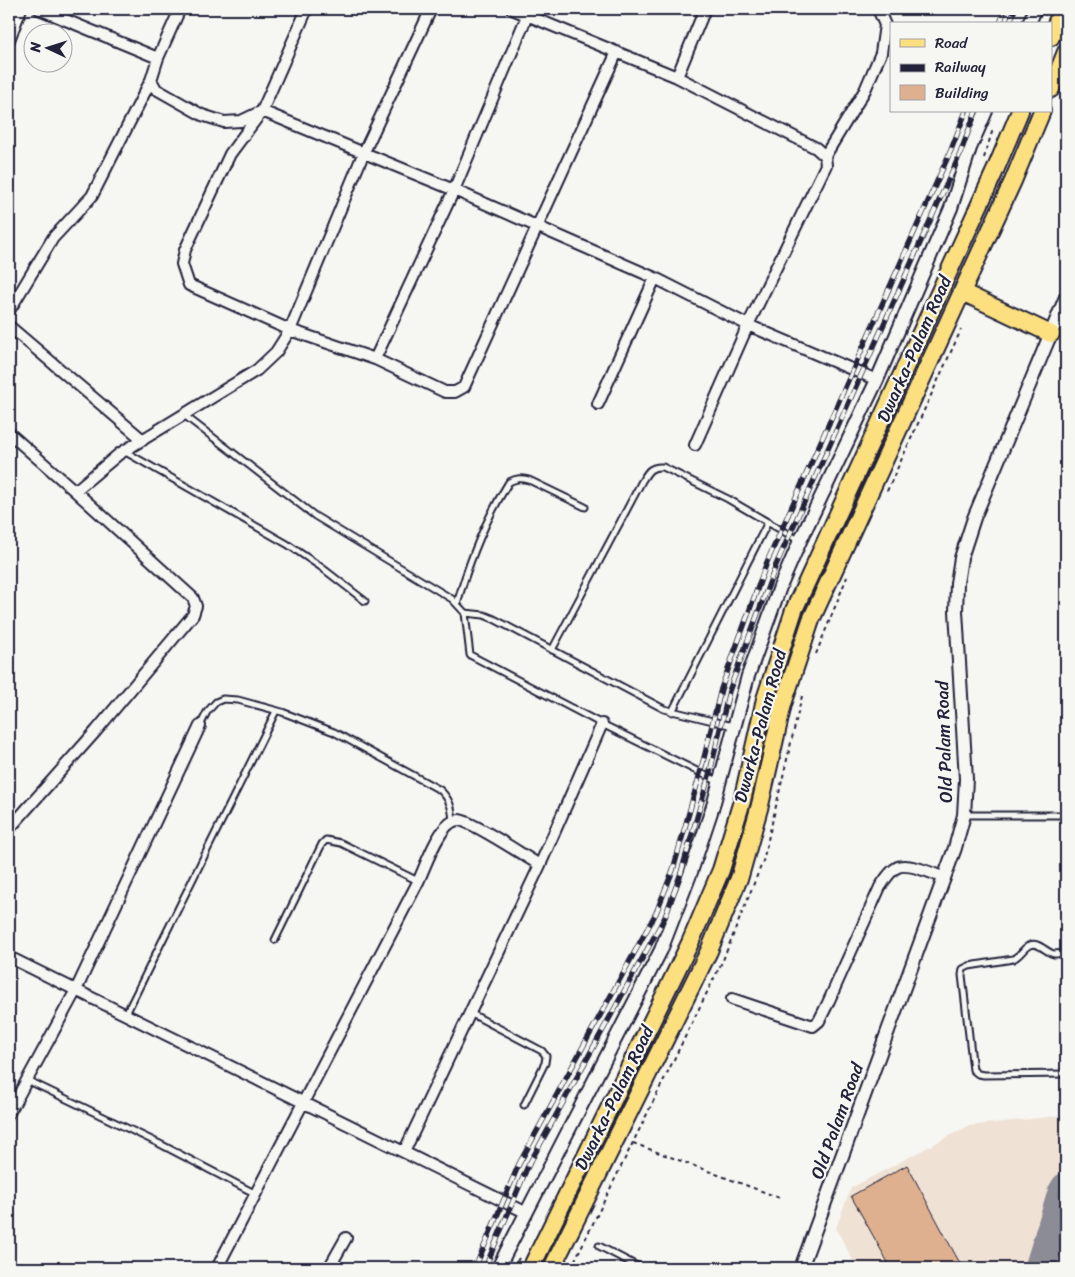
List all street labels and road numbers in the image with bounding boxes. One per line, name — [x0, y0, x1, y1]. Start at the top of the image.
street label: Dwarka-Palam Road — [867, 269, 961, 428]
street label: Dwarka-Palam Road — [724, 644, 796, 806]
street label: Old Palam Road — [926, 679, 962, 803]
street label: Dwarka-Palam Road — [565, 1019, 664, 1176]
street label: Old Palam Road — [801, 1057, 873, 1184]

